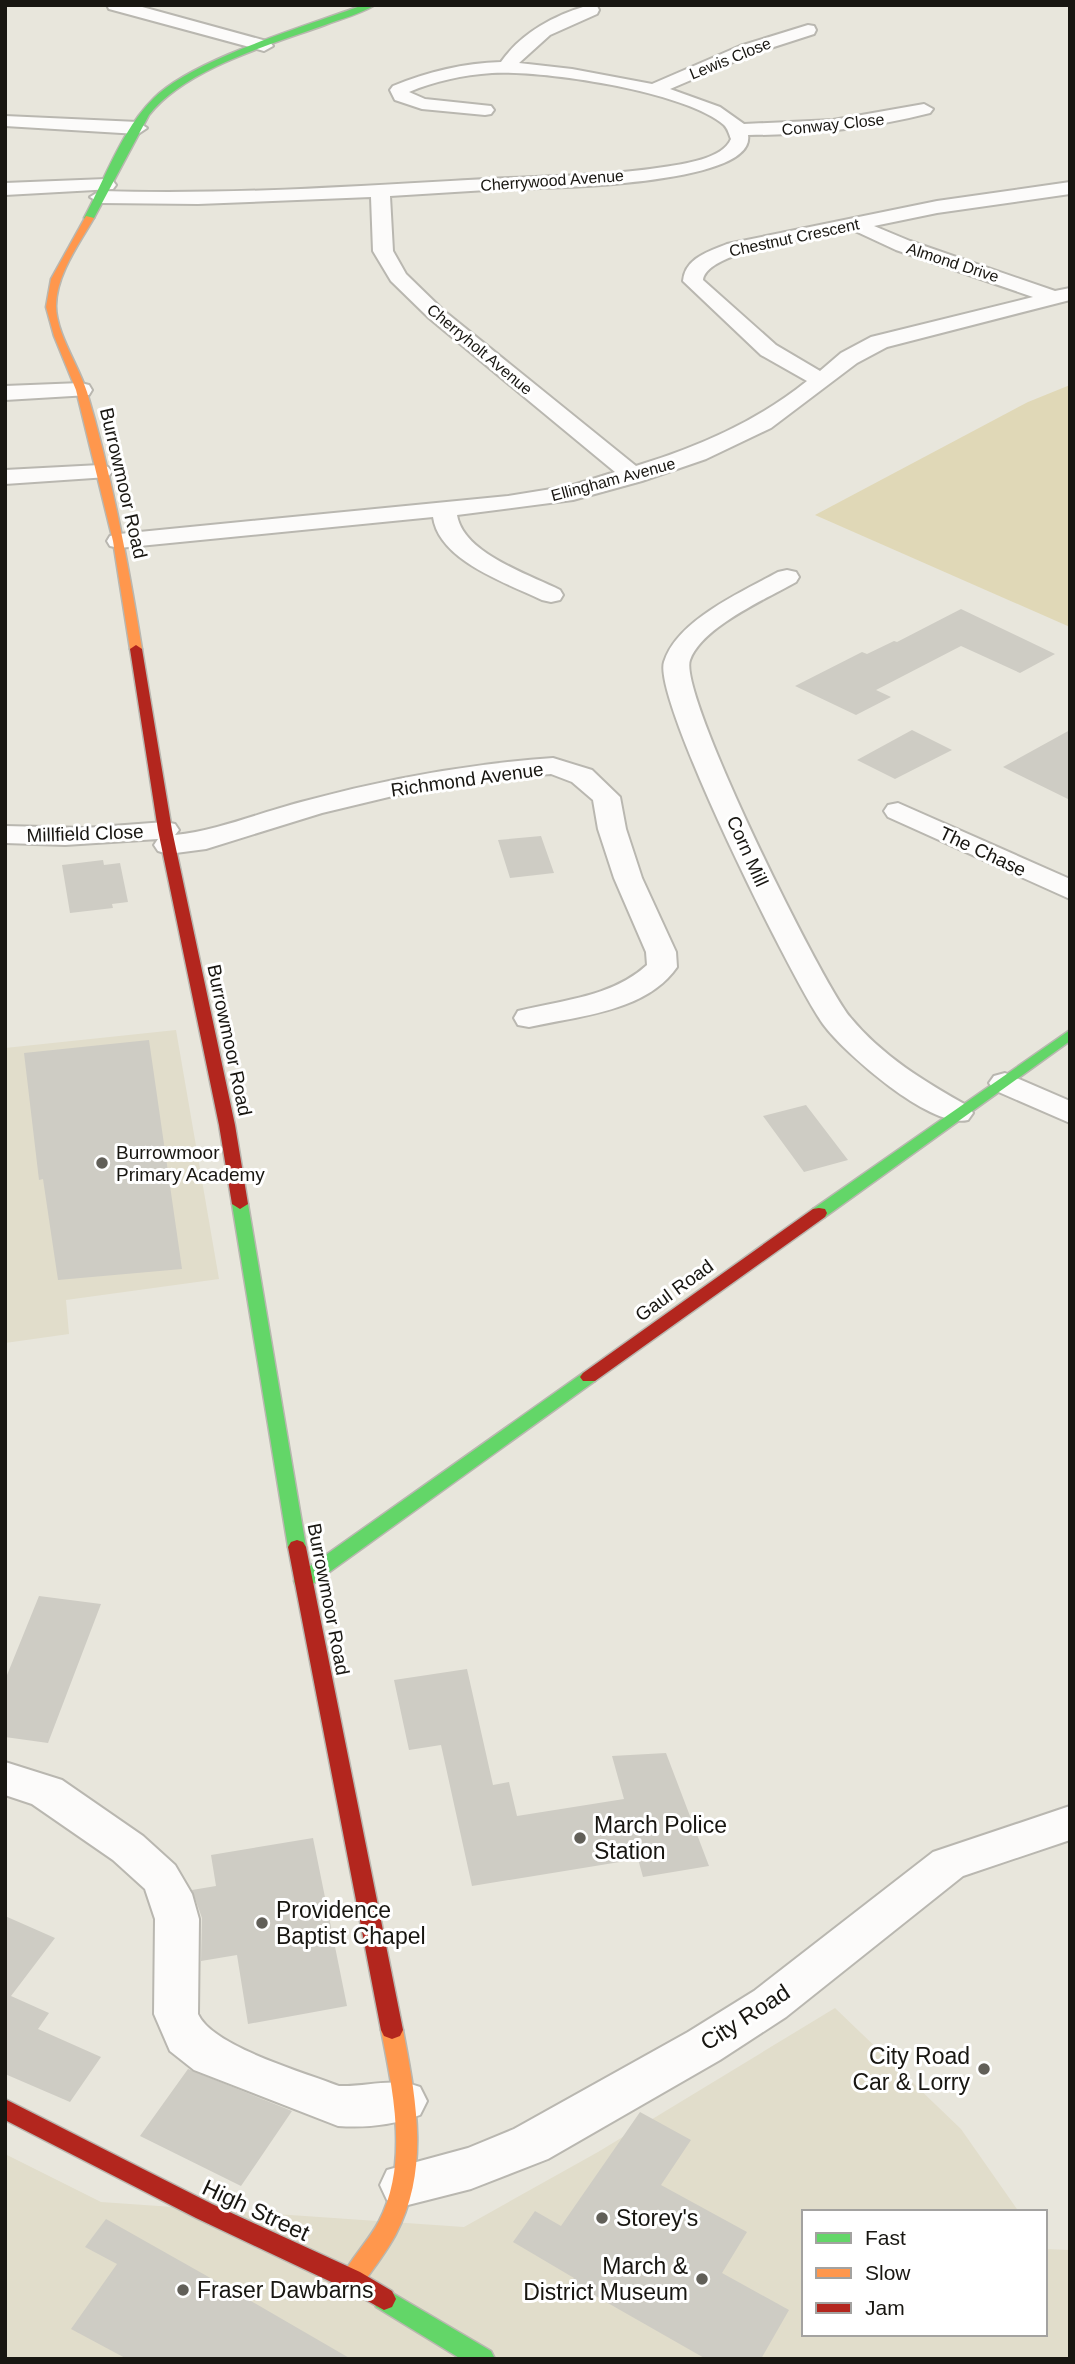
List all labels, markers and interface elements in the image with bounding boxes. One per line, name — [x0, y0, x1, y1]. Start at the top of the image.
street label: Lewis Close — [687, 34, 773, 83]
street label: Conway Close — [781, 111, 885, 138]
street label: Cherrywood Avenue — [480, 167, 624, 194]
street label: Chestnut Crescent — [728, 215, 861, 260]
street label: Almond Drive — [905, 240, 1001, 285]
street label: Cherryholt Avenue — [424, 301, 536, 398]
street label: Burrowmoor Road — [96, 406, 151, 561]
street label: Ellingham Avenue — [549, 455, 677, 504]
street label: Richmond Avenue — [389, 758, 545, 801]
street label: Corn Mill — [723, 813, 772, 890]
street label: Millfield Close — [26, 821, 144, 846]
street label: The Chase — [936, 822, 1029, 881]
street label: Burrowmoor Road — [203, 963, 256, 1118]
place label: Burrowmoor Primary Academy — [116, 1142, 265, 1185]
marker: Burrowmoor Primary Academy — [94, 1155, 110, 1171]
street label: Gaul Road — [631, 1255, 717, 1326]
street label: Burrowmoor Road — [303, 1521, 354, 1677]
place label: March Police Station — [594, 1812, 727, 1864]
marker: March Police Station — [572, 1830, 588, 1846]
place label: Providence Baptist Chapel — [276, 1897, 426, 1949]
marker: Providence Baptist Chapel — [254, 1915, 270, 1931]
street label: City Road — [696, 1979, 794, 2055]
place label: City Road Car & Lorry — [852, 2043, 970, 2095]
marker: City Road Car & Lorry — [976, 2061, 992, 2077]
street label: High Street — [198, 2174, 314, 2246]
place label: Storey's — [616, 2205, 698, 2231]
marker: Storey's — [594, 2210, 610, 2226]
legend — [802, 2210, 1047, 2336]
text: Fast — [865, 2226, 906, 2249]
place label: March & District Museum — [523, 2253, 688, 2305]
text: Slow — [865, 2261, 911, 2284]
marker: March & District Museum — [694, 2271, 710, 2287]
place label: Fraser Dawbarns — [197, 2277, 373, 2303]
marker: Fraser Dawbarns — [175, 2282, 191, 2298]
text: Jam — [865, 2296, 905, 2319]

